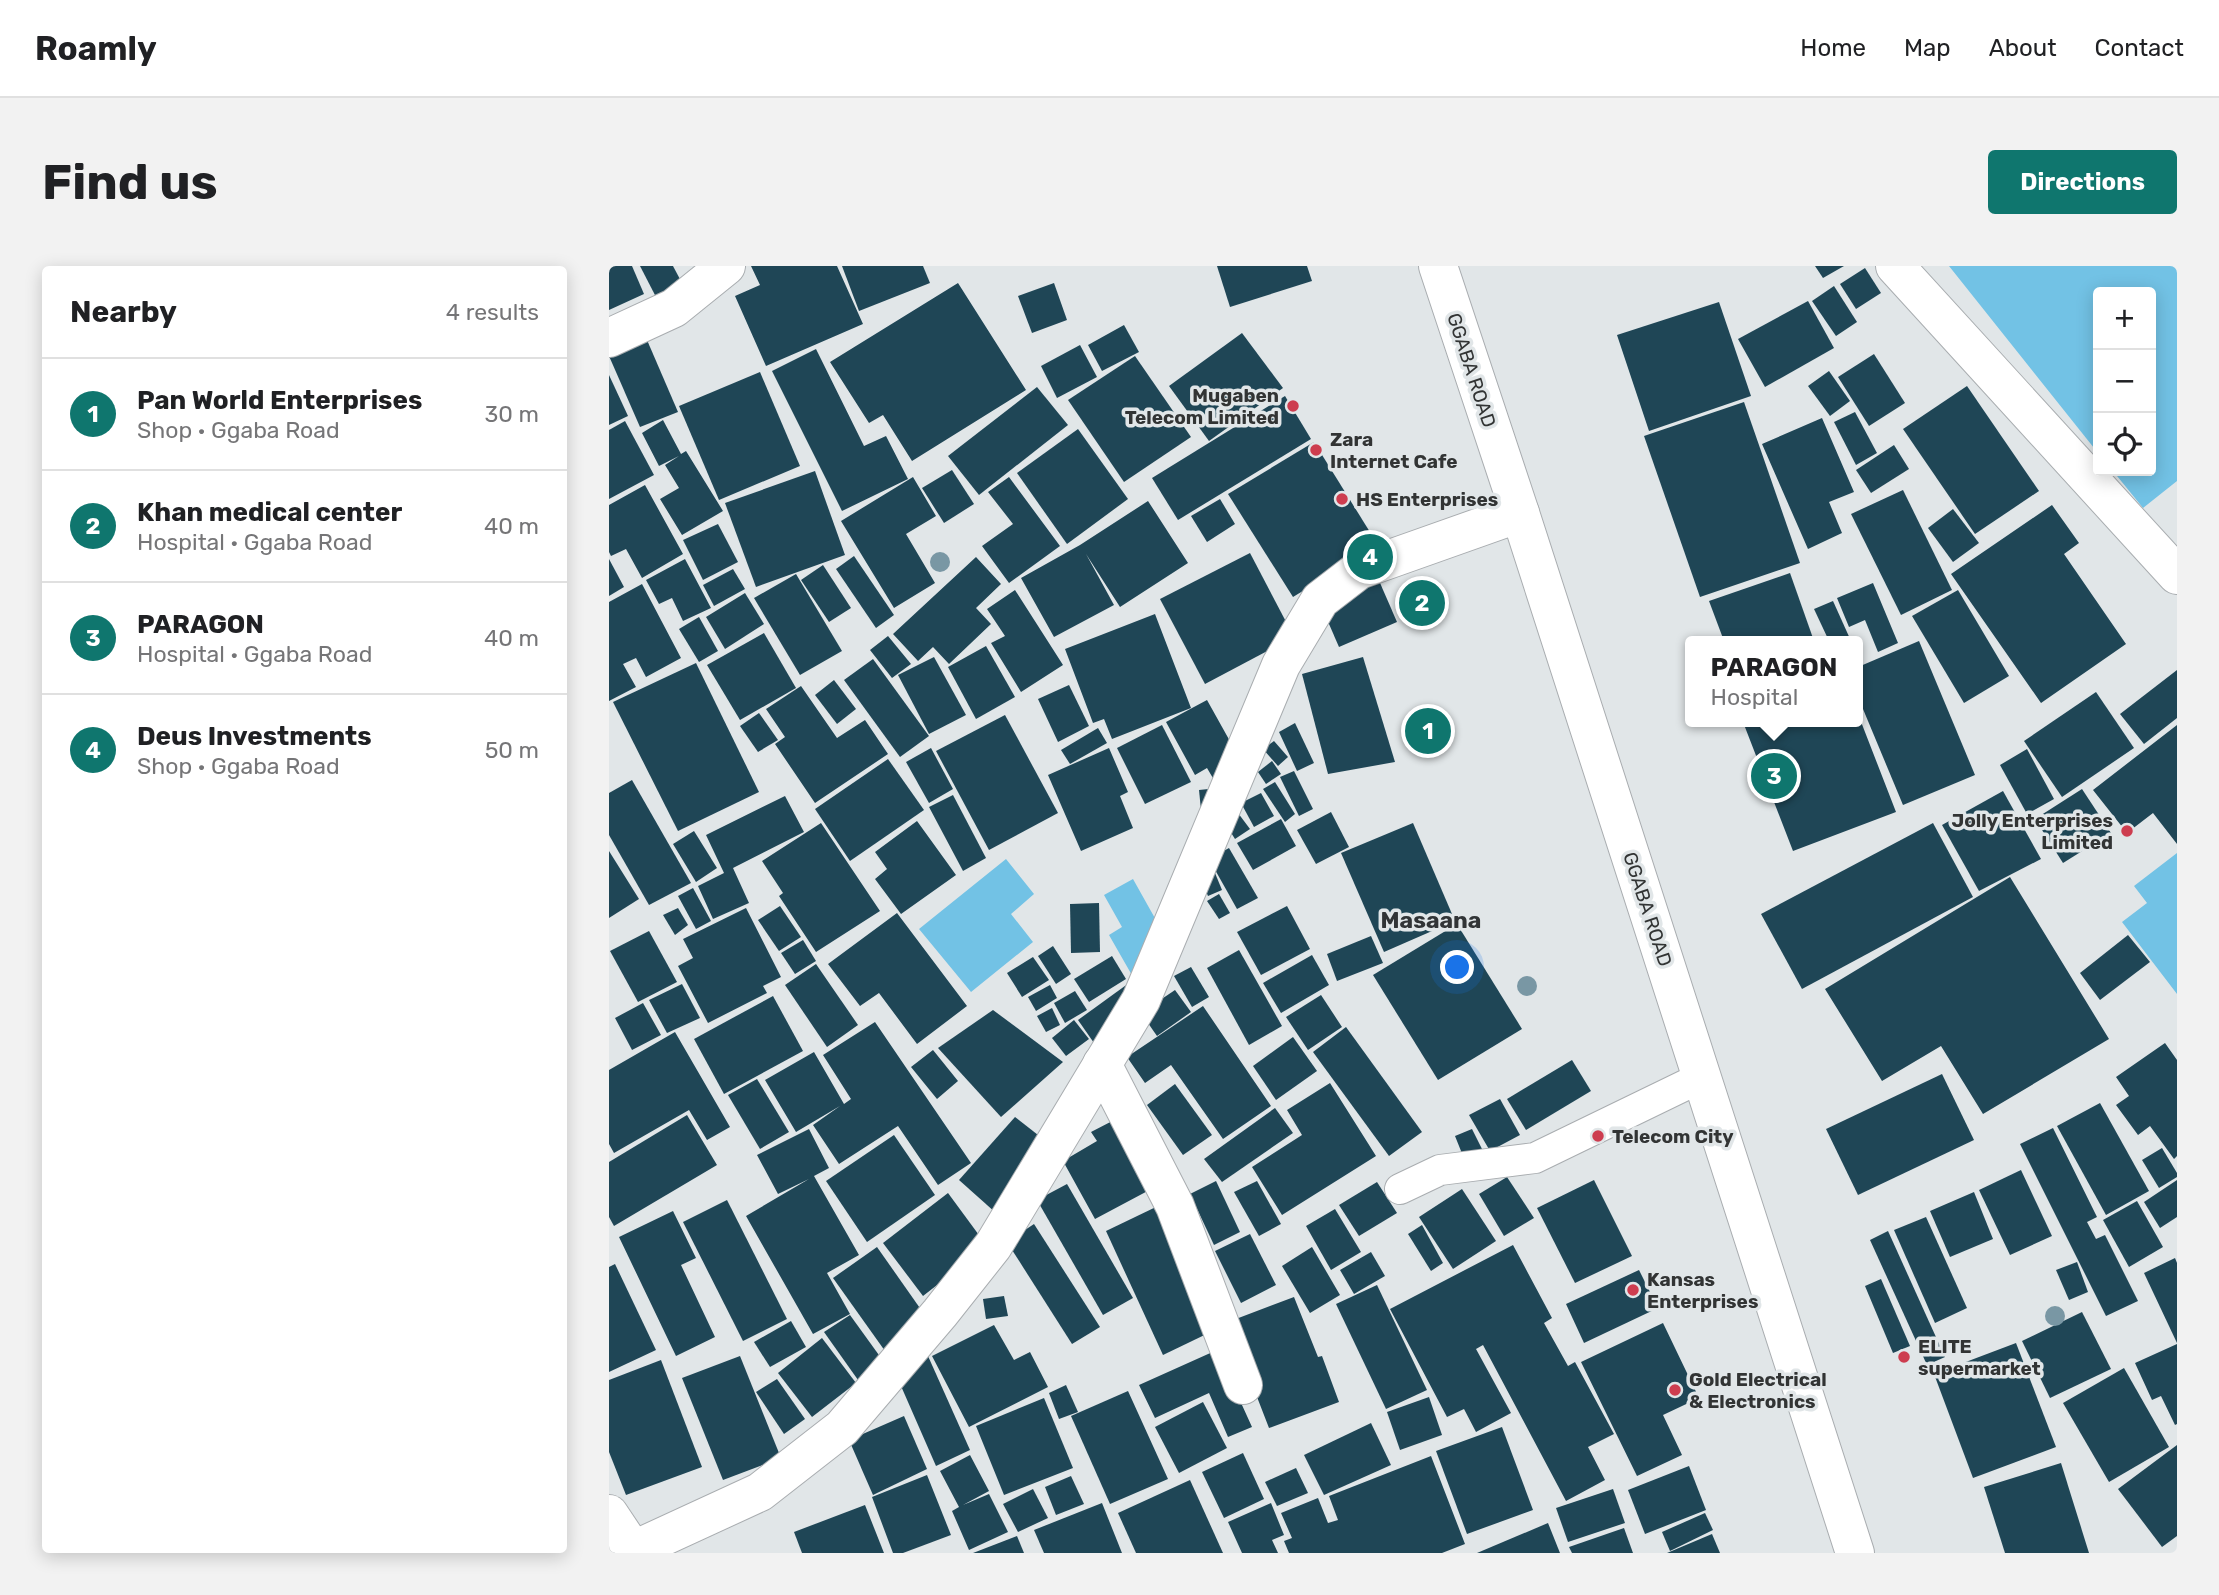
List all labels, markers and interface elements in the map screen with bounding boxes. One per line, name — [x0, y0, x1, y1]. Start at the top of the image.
text: Roamly — [35, 29, 157, 68]
text: Home — [1800, 34, 1866, 62]
text: Map — [1904, 34, 1951, 62]
text: About — [1989, 34, 2057, 62]
text: Contact — [2095, 34, 2184, 62]
button: Directions — [1988, 150, 2177, 214]
text: Find us — [42, 153, 218, 211]
map controls — [2093, 287, 2156, 476]
button: + — [2093, 287, 2156, 350]
text: Nearby — [70, 294, 177, 330]
text: 4 results — [446, 298, 539, 326]
street label: GGABA ROAD — [1442, 310, 1501, 430]
button: − — [2093, 350, 2156, 413]
place label: Mugaben Telecom Limited — [1125, 384, 1279, 429]
text: Pan World Enterprises — [137, 385, 422, 416]
marker: Mugaben Telecom Limited — [1285, 398, 1301, 414]
text: 1 — [87, 400, 99, 428]
text: 30 m — [484, 400, 539, 428]
button: locate — [2093, 413, 2156, 476]
text: Shop · Ggaba Road — [137, 416, 340, 444]
place label: Zara Internet Cafe — [1330, 428, 1458, 473]
marker: Zara Internet Cafe — [1308, 442, 1324, 458]
place label: HS Enterprises — [1356, 488, 1498, 511]
marker: HS Enterprises — [1334, 491, 1350, 507]
text: Khan medical center — [137, 497, 402, 528]
text: 2 — [86, 512, 100, 540]
text: 40 m — [484, 512, 539, 540]
text: Hospital · Ggaba Road — [137, 528, 372, 556]
pin: 4 — [1347, 531, 1393, 583]
pin: 2 — [1399, 577, 1445, 629]
text: PARAGON — [137, 609, 264, 640]
text: 3 — [85, 624, 101, 652]
text: 40 m — [484, 624, 539, 652]
popup — [1685, 636, 1863, 727]
text: Hospital · Ggaba Road — [137, 640, 372, 668]
text: PARAGON — [1710, 652, 1838, 683]
text: Hospital — [1710, 683, 1798, 711]
pin: 1 — [1405, 705, 1451, 757]
text: Deus Investments — [137, 721, 372, 752]
text: 4 — [85, 736, 101, 764]
text: 50 m — [485, 736, 539, 764]
pin: 3 — [1751, 750, 1797, 802]
text: Shop · Ggaba Road — [137, 752, 340, 780]
place label: Jolly Enterprises Limited — [1951, 809, 2113, 854]
marker: Jolly Enterprises Limited — [2119, 823, 2135, 839]
street label: GGABA ROAD — [1618, 849, 1677, 969]
district label: Masaana — [1381, 906, 1481, 934]
your location — [1440, 950, 1474, 984]
place label: Telecom City — [1612, 1125, 1734, 1148]
marker: Telecom City — [1590, 1128, 1606, 1144]
place label: Kansas Enterprises — [1647, 1268, 1758, 1313]
marker: Kansas Enterprises — [1625, 1282, 1641, 1298]
place label: ELITE supermarket — [1918, 1335, 2041, 1380]
marker: ELITE supermarket — [1896, 1349, 1912, 1365]
place label: Gold Electrical & Electronics — [1689, 1368, 1827, 1413]
marker: Gold Electrical & Electronics — [1667, 1382, 1683, 1398]

